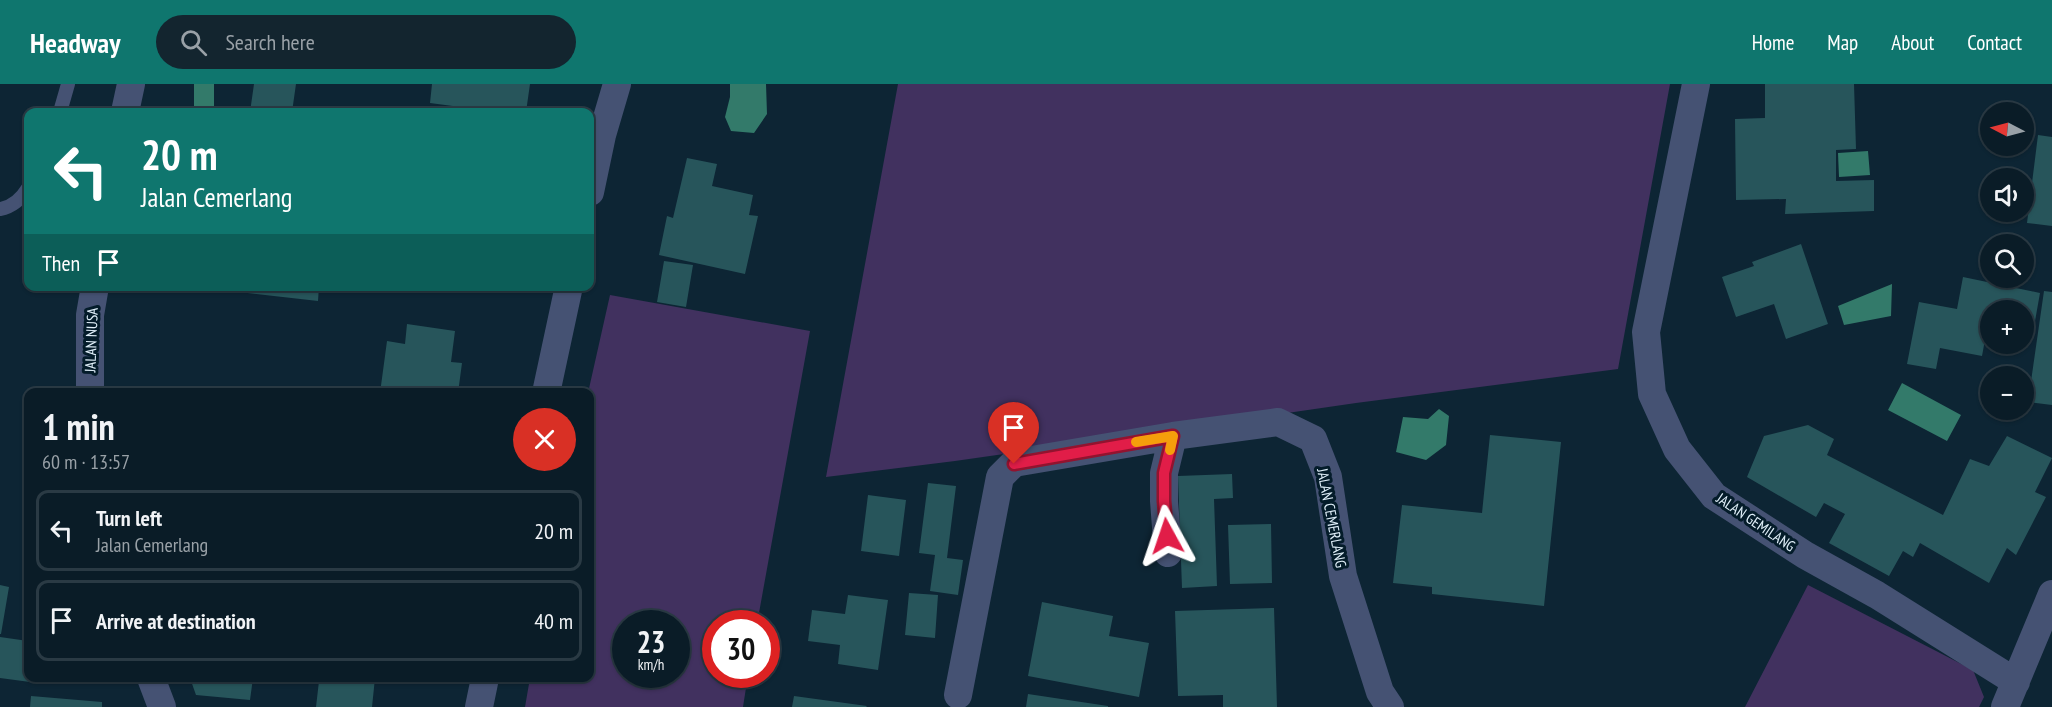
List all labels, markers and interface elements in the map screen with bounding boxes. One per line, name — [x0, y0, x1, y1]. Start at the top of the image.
search box — [156, 15, 576, 69]
text: Headway — [30, 24, 120, 61]
icon: search — [177, 26, 210, 59]
text: Search here — [225, 28, 315, 56]
text: Home — [1752, 29, 1794, 56]
text: Map — [1827, 29, 1858, 56]
text: About — [1891, 29, 1934, 56]
text: Contact — [1967, 29, 2022, 56]
north arrow — [1980, 102, 2034, 156]
map controls — [1980, 102, 2034, 420]
text: 20 m — [141, 127, 218, 182]
icon: left — [42, 132, 120, 210]
button: sound — [1980, 168, 2034, 222]
text: Jalan Cemerlang — [141, 180, 292, 214]
button: search — [1980, 234, 2034, 288]
icon: arrive — [92, 246, 125, 279]
text: Then — [42, 249, 80, 277]
button: + — [1980, 300, 2034, 354]
street label: JALAN NUSA — [80, 306, 102, 374]
button: − — [1980, 366, 2034, 420]
pin — [988, 402, 1039, 464]
text: 1 min — [42, 403, 115, 450]
button: close — [513, 408, 576, 471]
icon: arrive — [997, 411, 1030, 444]
text: 60 m · 13:57 — [42, 449, 130, 475]
street label: JALAN CEMERLANG — [1313, 466, 1351, 569]
street label: JALAN GEMILANG — [1712, 488, 1799, 555]
text: Turn left — [96, 504, 162, 532]
position arrow — [1135, 504, 1199, 568]
icon: left — [45, 514, 78, 547]
text: 20 m — [534, 517, 573, 545]
text: Jalan Cemerlang — [96, 532, 208, 558]
icon: arrive — [45, 604, 78, 637]
text: Arrive at destination — [96, 607, 256, 635]
text: 40 m — [534, 607, 573, 635]
speed limit sign: 30 — [702, 610, 780, 688]
text: 23 — [637, 622, 665, 661]
text: km/h — [638, 655, 664, 674]

